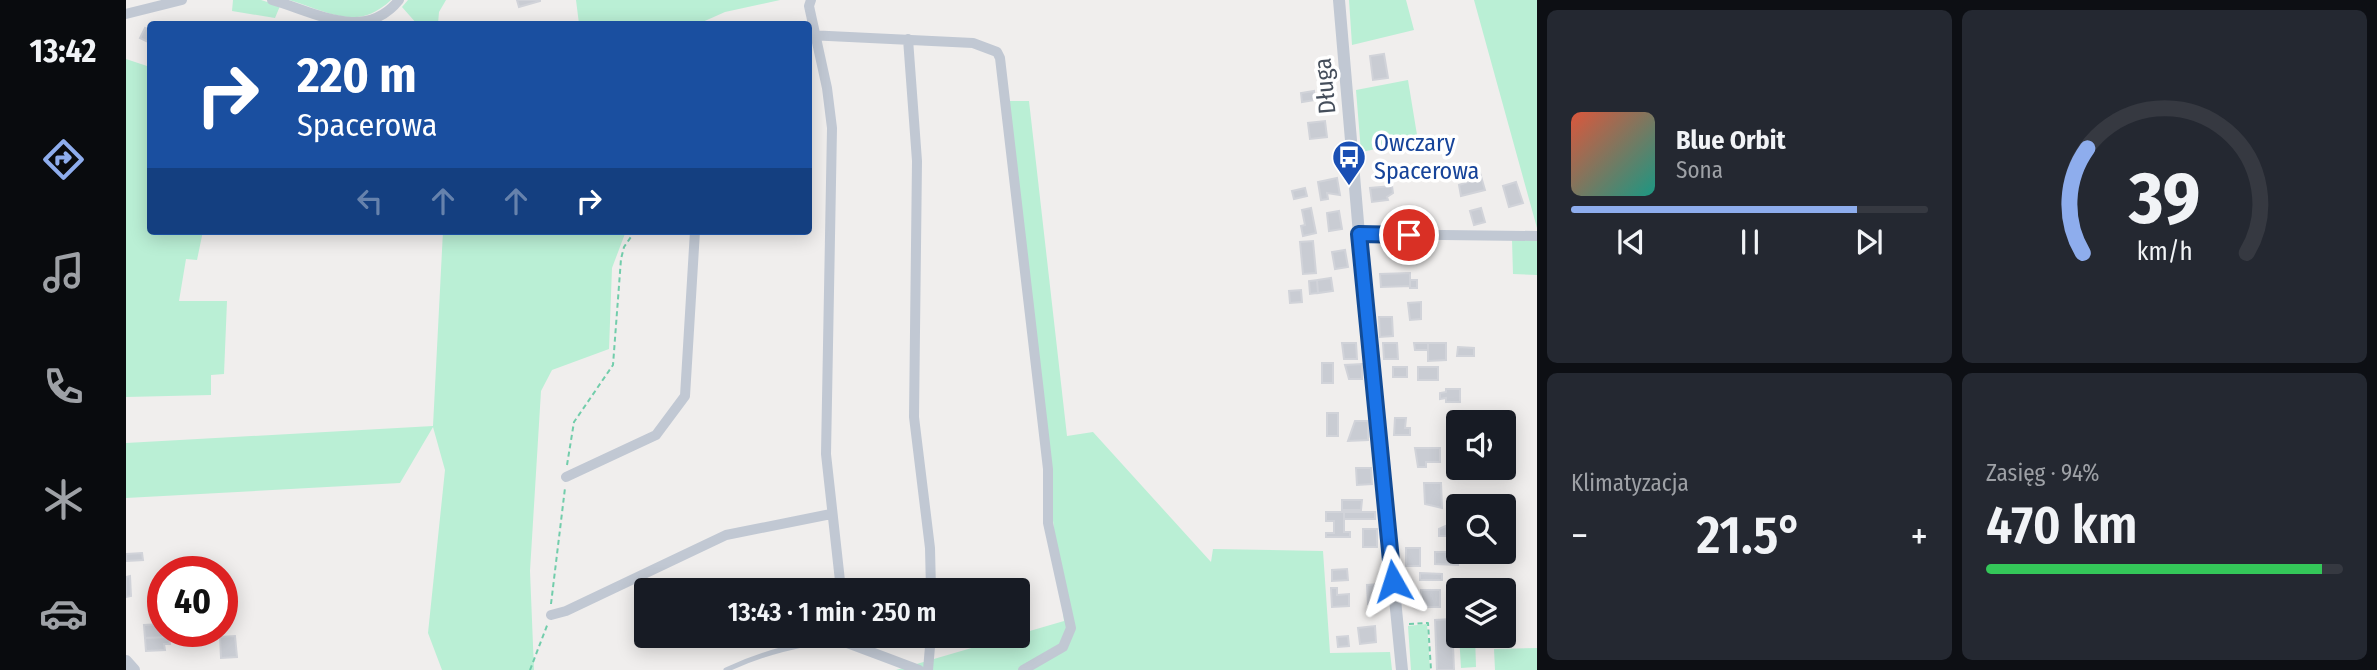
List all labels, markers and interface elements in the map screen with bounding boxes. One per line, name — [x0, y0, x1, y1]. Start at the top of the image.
text: 13:42 — [30, 32, 96, 70]
text: 220 m — [297, 46, 417, 105]
icon: right — [182, 49, 273, 140]
street label: Długa — [1309, 57, 1341, 115]
text: Spacerowa — [297, 106, 438, 144]
text: Blue Orbit — [1676, 125, 1786, 156]
place label: Owczary Spacerowa — [1374, 129, 1479, 185]
icon: directions — [39, 135, 88, 184]
bus stop icon: Owczary Spacerowa — [1330, 138, 1368, 187]
text: 39 — [2128, 155, 2200, 242]
text: Sona — [1676, 156, 1723, 184]
icon: left — [351, 182, 389, 220]
icon: ahead — [424, 182, 462, 220]
icon: ahead — [497, 182, 535, 220]
icon: right — [570, 182, 608, 220]
pin — [1379, 205, 1439, 265]
icon: arrive — [1390, 216, 1428, 254]
icon: previous — [1612, 223, 1650, 261]
icon: pause — [1731, 223, 1769, 261]
icon: next — [1850, 223, 1888, 261]
text: km/h — [2137, 237, 2192, 267]
icon: music — [39, 248, 88, 297]
icon: phone — [39, 362, 88, 411]
map controls — [1446, 410, 1516, 648]
button: sound — [1446, 410, 1516, 480]
text: Zasięg · 94% — [1986, 459, 2100, 487]
text: Klimatyzacja — [1571, 469, 1689, 497]
icon: climate — [39, 475, 88, 524]
button: search — [1446, 494, 1516, 564]
text: 470 km — [1986, 494, 2138, 557]
text: 21.5° — [1697, 504, 1802, 567]
text: − — [1571, 513, 1588, 559]
text: + — [1911, 513, 1928, 559]
position arrow — [1356, 544, 1430, 618]
speed limit sign: 40 — [147, 556, 238, 647]
button: layers — [1446, 578, 1516, 648]
icon: car — [39, 589, 88, 638]
text: 13:43 · 1 min · 250 m — [728, 597, 936, 628]

